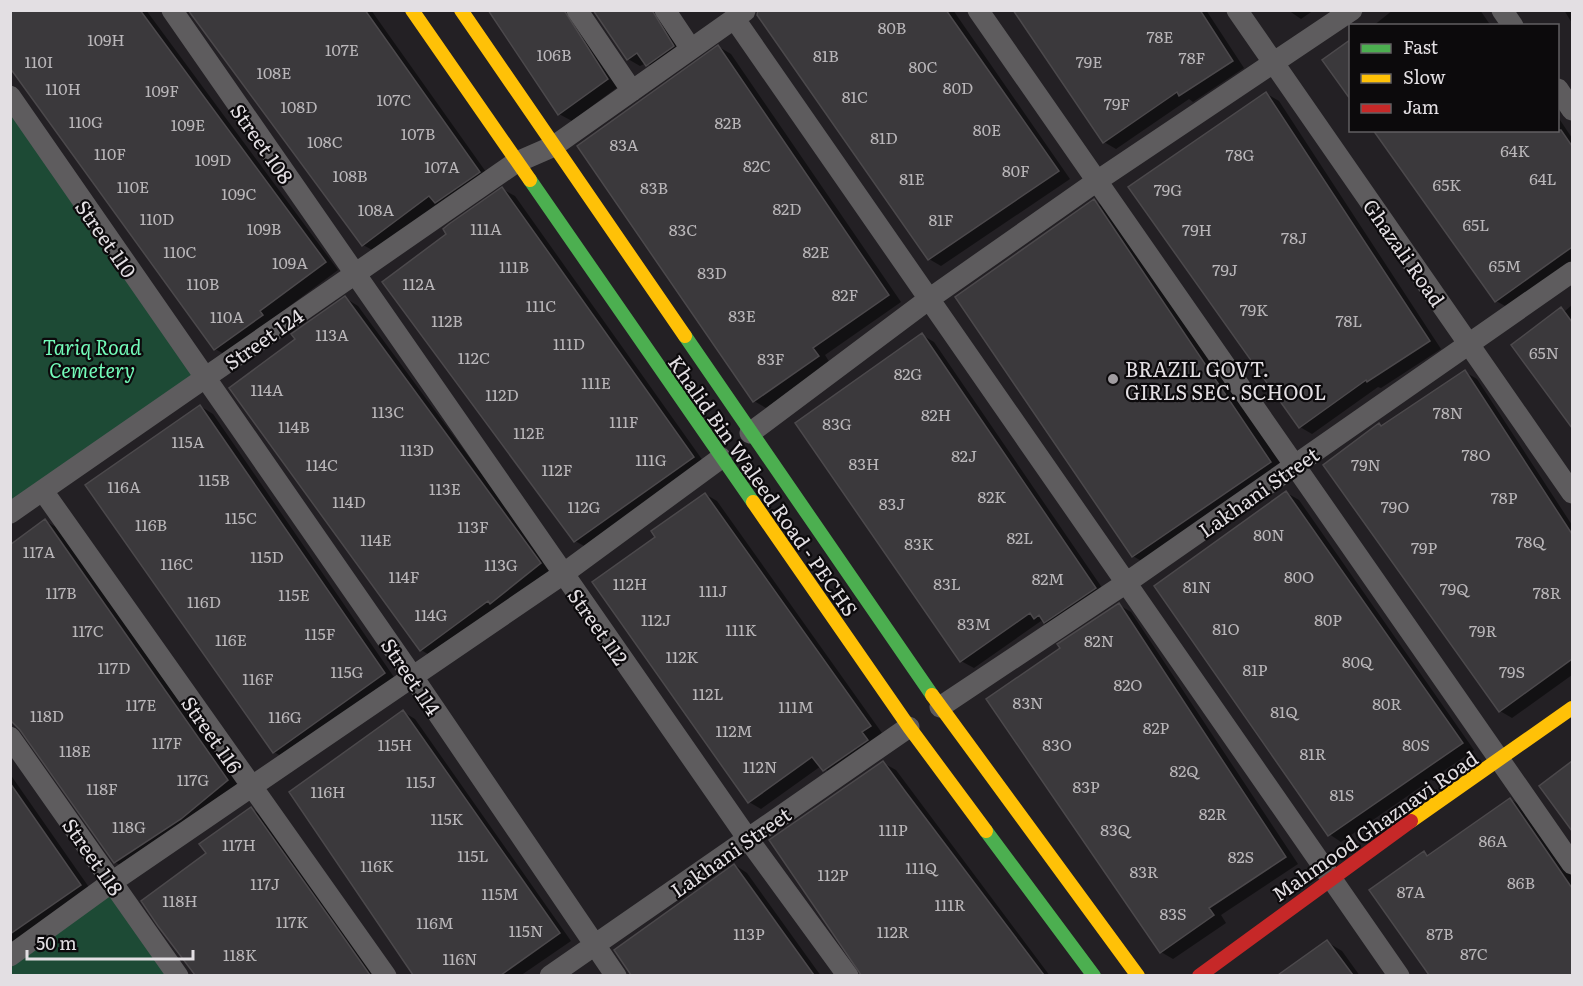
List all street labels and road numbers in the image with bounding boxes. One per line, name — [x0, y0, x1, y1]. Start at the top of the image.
street label: Street 108 — [224, 97, 302, 189]
street label: Ghazali Road — [1357, 192, 1453, 312]
street label: Street 110 — [69, 193, 145, 283]
street label: Street 124 — [217, 300, 309, 376]
street label: Khalid Bin Waleed Road - PECHS — [662, 348, 866, 622]
street label: Lakhani Street — [1192, 438, 1324, 544]
street label: Street 112 — [562, 582, 636, 670]
street label: Street 114 — [375, 631, 449, 721]
street label: Street 116 — [175, 689, 251, 779]
street label: Mahmood Ghaznavi Road — [1265, 742, 1483, 908]
street label: Lakhani Street — [664, 798, 796, 904]
street label: Street 118 — [56, 811, 132, 901]

